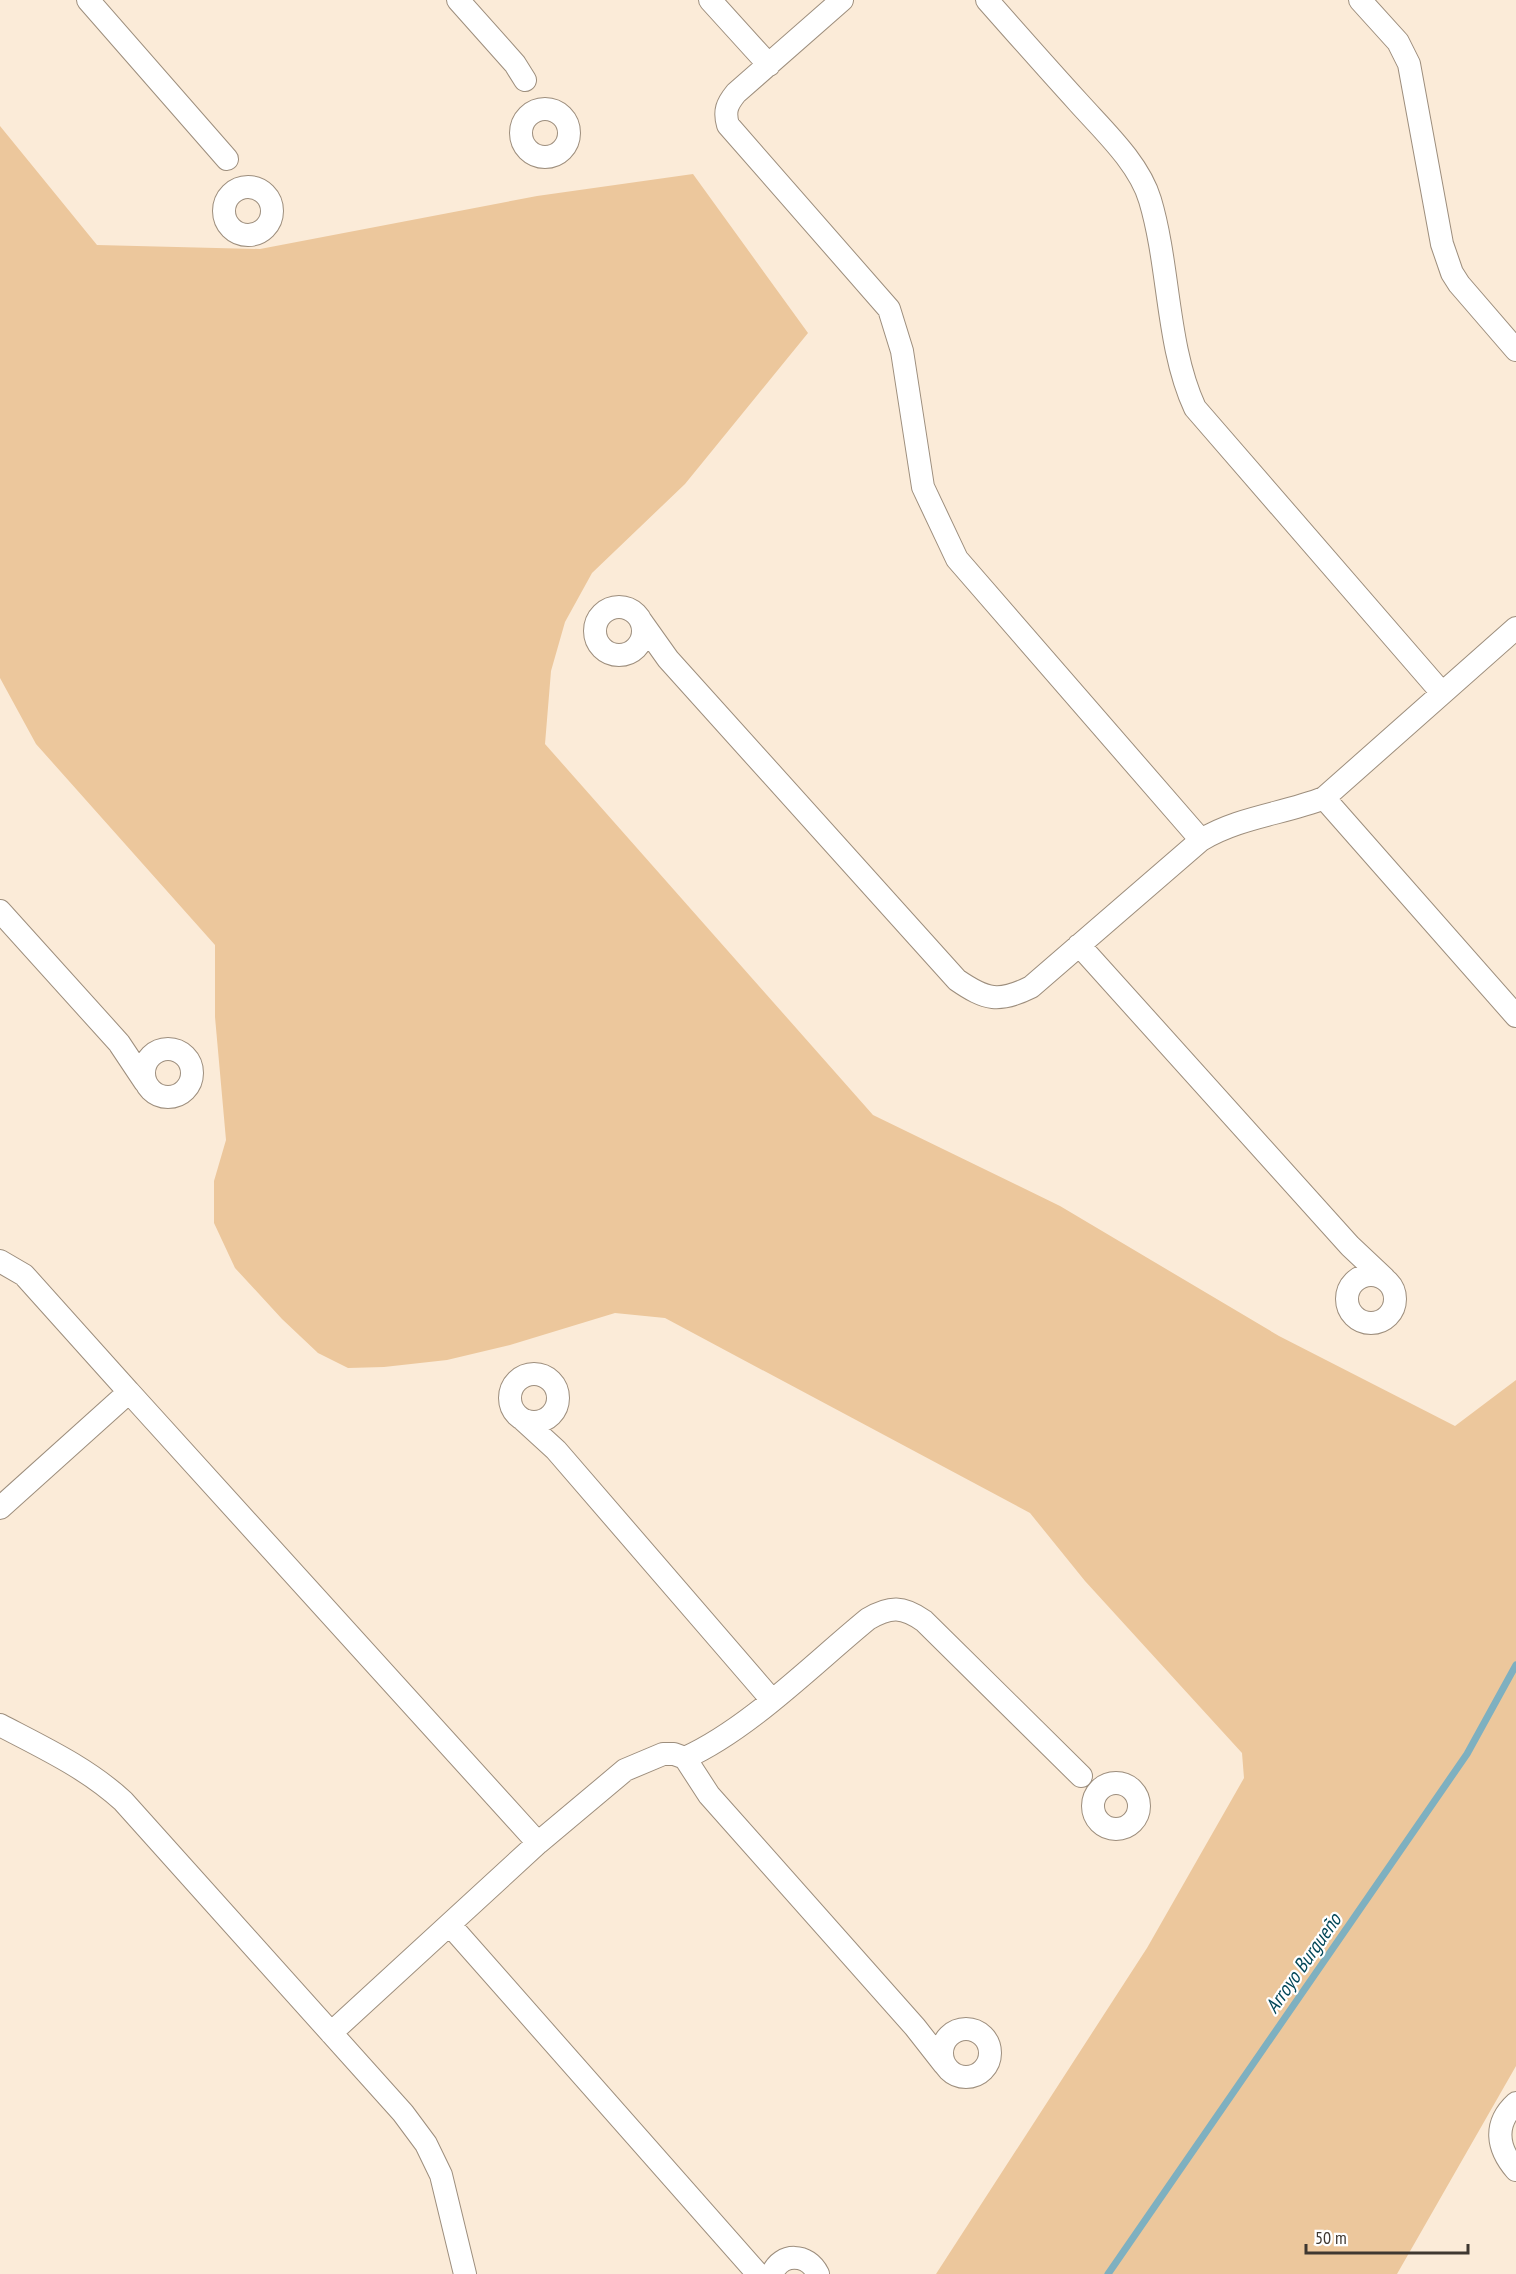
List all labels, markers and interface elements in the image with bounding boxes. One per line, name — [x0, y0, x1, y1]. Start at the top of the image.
water label: Arroyo Burgueño — [1259, 1907, 1348, 2018]
scale bar — [1306, 2217, 1468, 2255]
text: 50 m — [1315, 2226, 1347, 2249]

